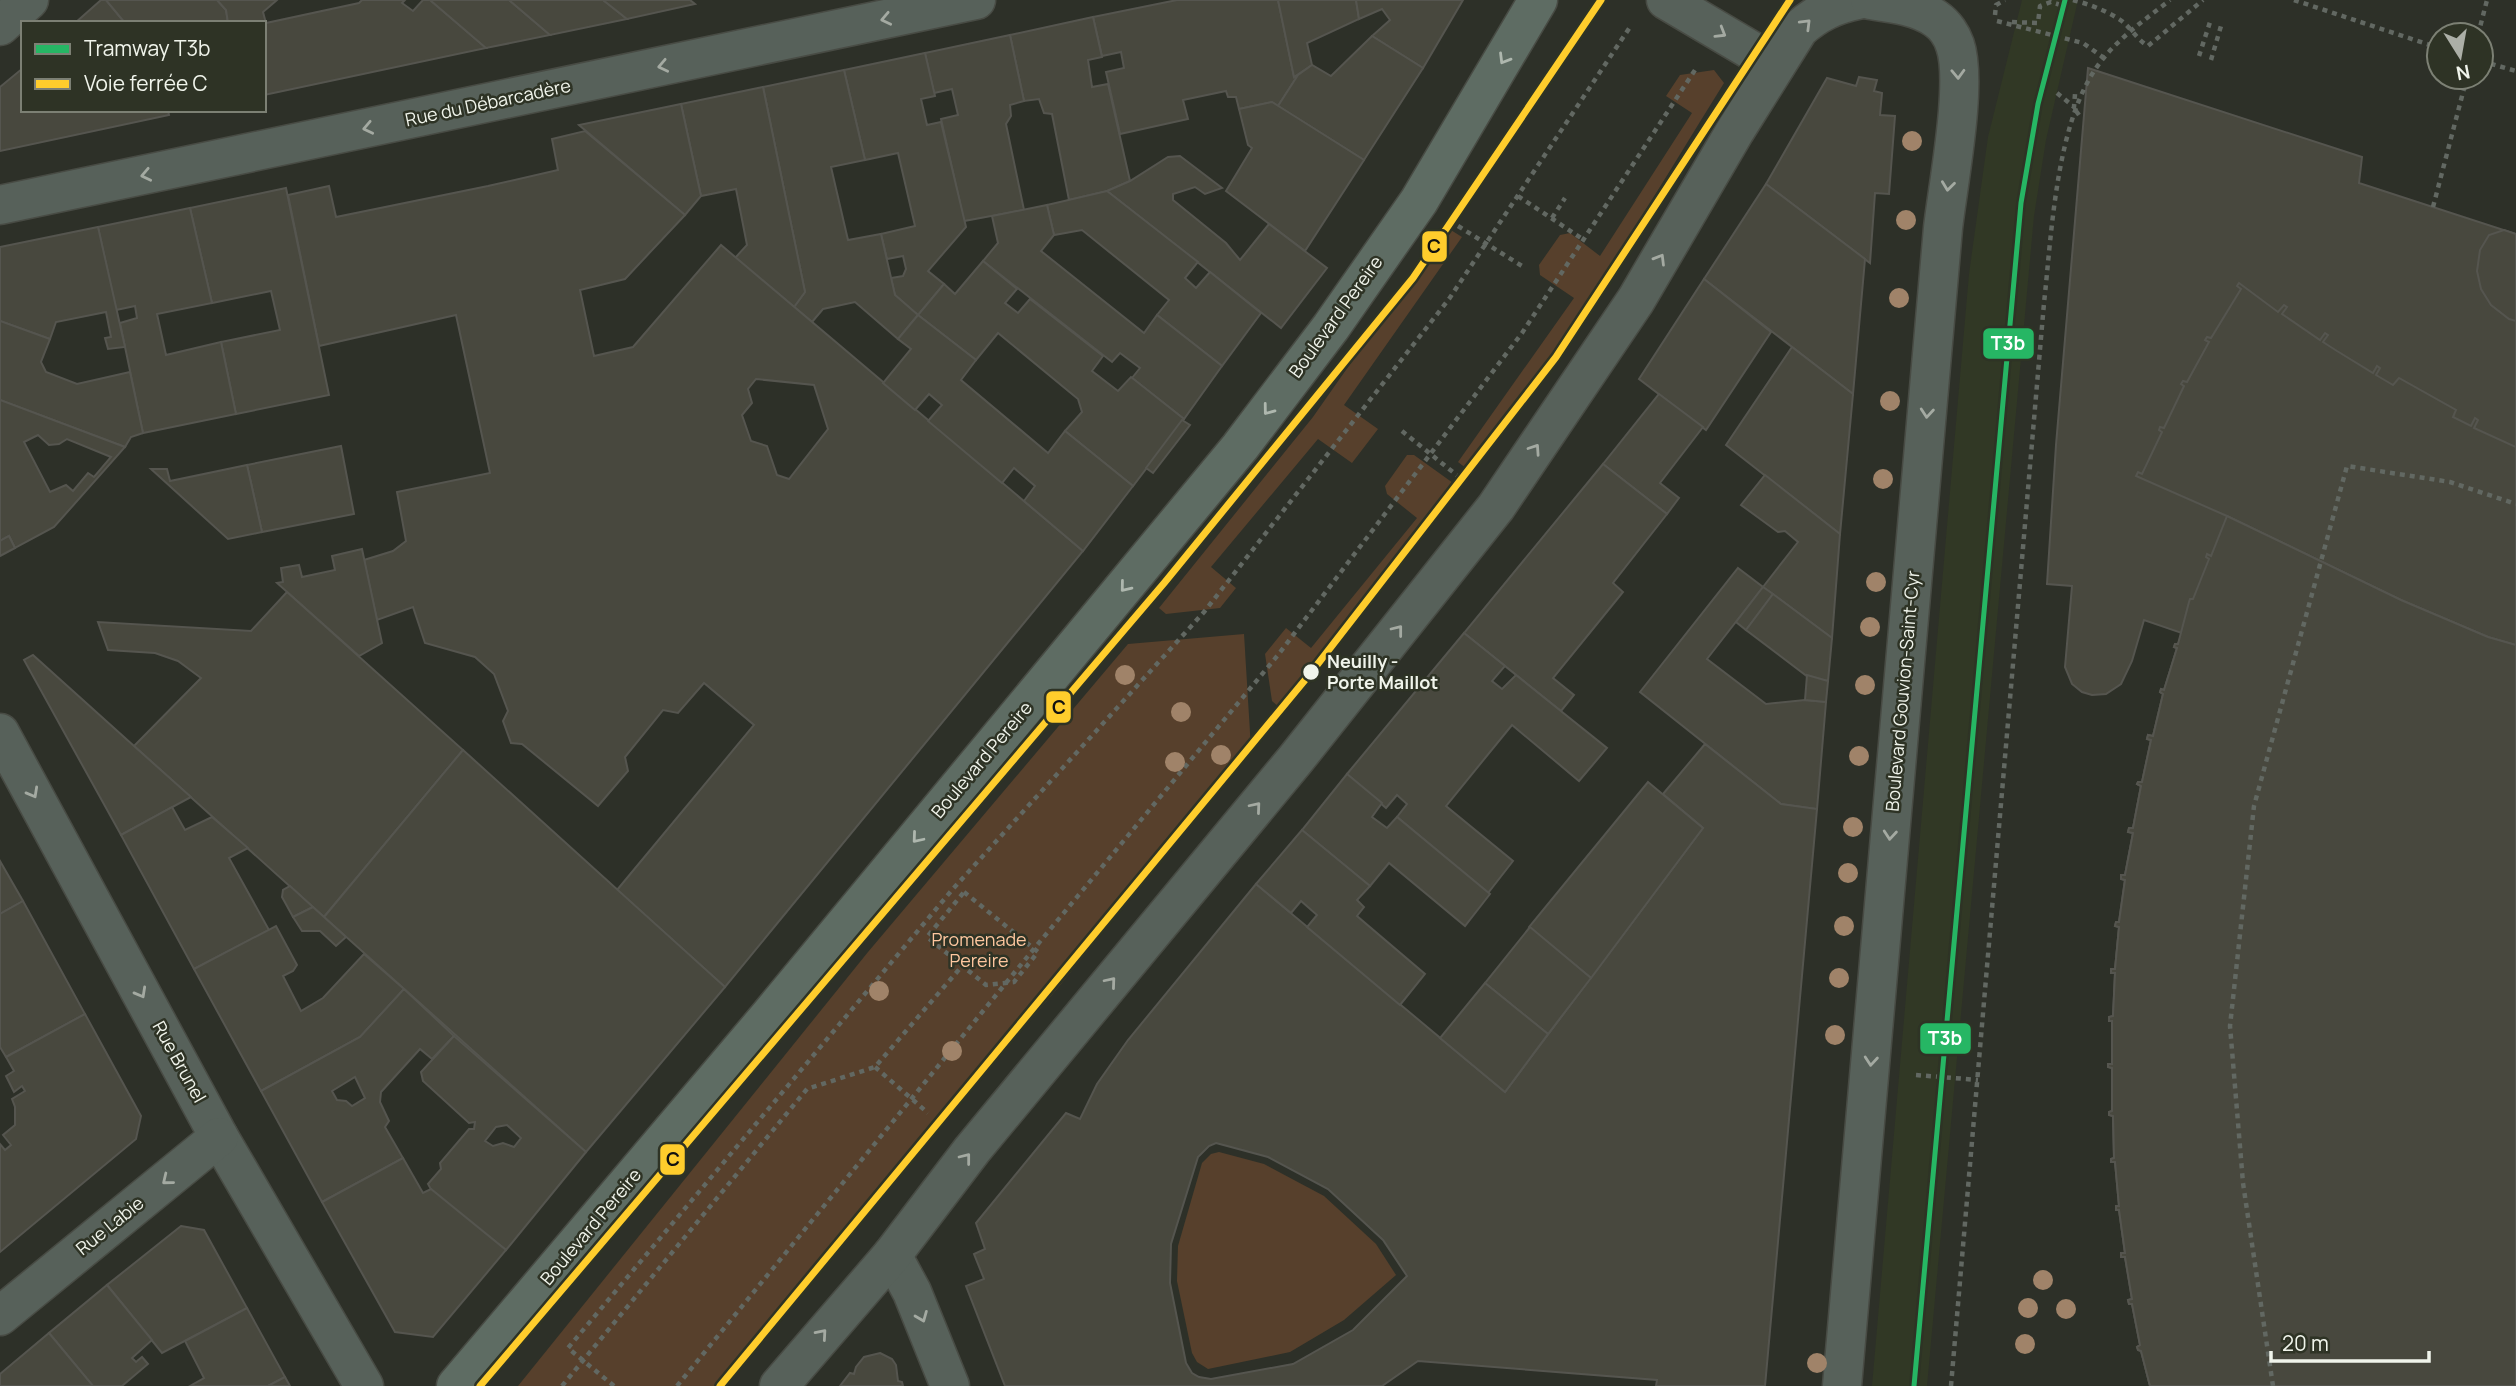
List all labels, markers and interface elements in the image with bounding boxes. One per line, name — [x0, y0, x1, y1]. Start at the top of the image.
one-way arrow — [880, 11, 892, 26]
one-way arrow — [1797, 20, 1810, 33]
legend — [21, 21, 266, 112]
north arrow — [2425, 21, 2495, 91]
one-way arrow — [1713, 24, 1726, 37]
text: Tramway T3b — [84, 34, 210, 62]
one-way arrow — [1499, 51, 1512, 64]
one-way arrow — [657, 57, 669, 72]
text: N — [2454, 59, 2472, 87]
text: Voie ferrée C — [84, 69, 207, 97]
one-way arrow — [1951, 69, 1966, 80]
street label: Rue du Débarcadère — [403, 73, 573, 131]
one-way arrow — [362, 119, 374, 134]
one-way arrow — [140, 166, 152, 181]
one-way arrow — [1940, 181, 1955, 192]
line badge: C — [1421, 230, 1448, 263]
text: C — [1427, 233, 1441, 259]
street label: Boulevard Pereire — [1283, 251, 1388, 382]
one-way arrow — [1652, 253, 1665, 266]
line badge: T3b — [1982, 327, 2035, 360]
text: T3b — [1991, 330, 2025, 356]
one-way arrow — [1264, 402, 1277, 415]
one-way arrow — [1920, 408, 1935, 419]
one-way arrow — [1527, 444, 1539, 457]
street label: Boulevard Gouvion-Saint-Cyr — [1880, 569, 1925, 812]
one-way arrow — [1121, 580, 1134, 592]
one-way arrow — [1390, 626, 1402, 639]
place label: Neuilly - Porte Maillot — [1327, 649, 1438, 694]
marker: Neuilly - Porte Maillot — [1301, 662, 1321, 682]
line badge: C — [1045, 690, 1072, 724]
text: C — [1052, 694, 1066, 720]
street label: Boulevard Pereire — [925, 696, 1037, 823]
one-way arrow — [24, 786, 38, 798]
one-way arrow — [1248, 802, 1260, 815]
one-way arrow — [913, 830, 926, 842]
one-way arrow — [1883, 830, 1898, 841]
park label: Promenade Pereire — [931, 927, 1027, 972]
one-way arrow — [1103, 978, 1115, 991]
one-way arrow — [133, 986, 146, 998]
street label: Rue Brunel — [148, 1016, 212, 1107]
line badge: T3b — [1919, 1022, 1972, 1055]
text: T3b — [1928, 1025, 1962, 1051]
one-way arrow — [1863, 1056, 1878, 1067]
line badge: C — [659, 1143, 686, 1176]
text: C — [666, 1146, 680, 1172]
one-way arrow — [958, 1153, 971, 1165]
street label: Boulevard Pereire — [534, 1163, 646, 1290]
one-way arrow — [162, 1172, 175, 1184]
street label: Rue Labie — [70, 1190, 148, 1260]
one-way arrow — [913, 1310, 927, 1322]
scale bar — [2271, 1320, 2428, 1364]
one-way arrow — [814, 1329, 826, 1342]
text: 20 m — [2282, 1329, 2329, 1357]

